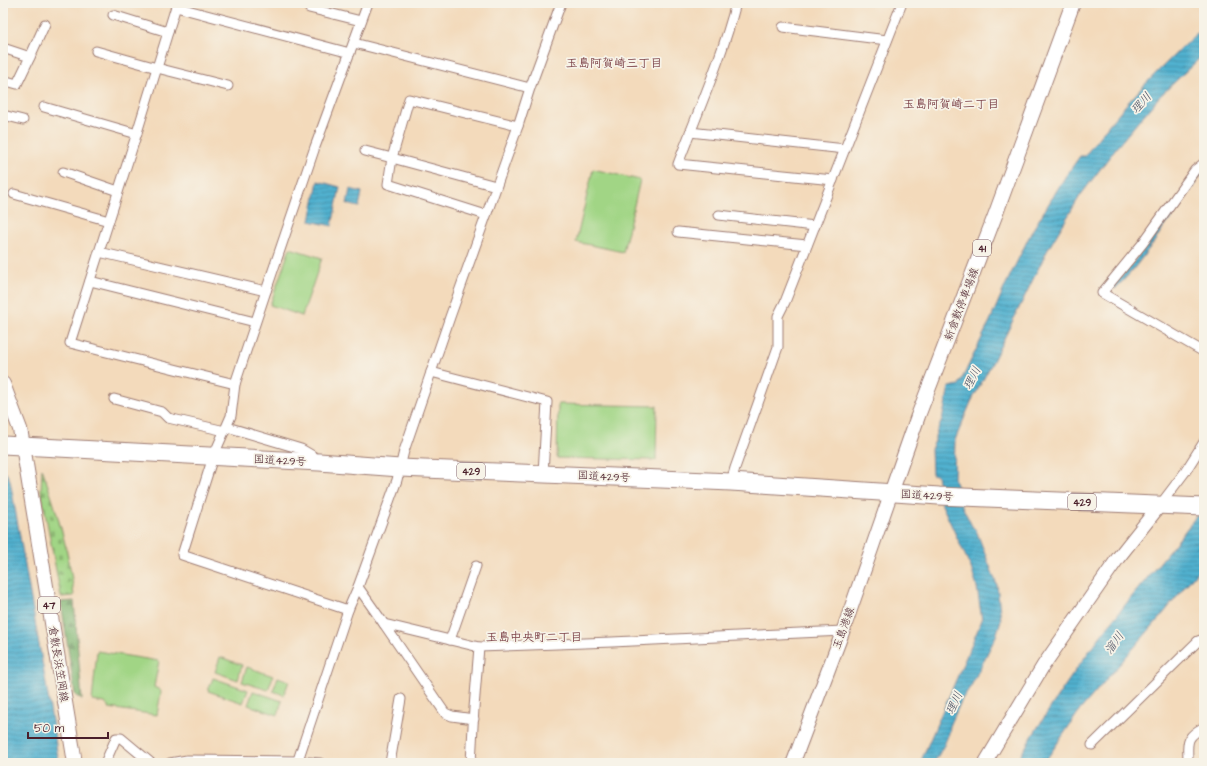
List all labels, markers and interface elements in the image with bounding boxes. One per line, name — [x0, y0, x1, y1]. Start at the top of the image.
district label: 玉島阿賀崎三丁目 — [566, 55, 662, 72]
water label: 理川 — [1127, 89, 1156, 118]
district label: 玉島阿賀崎二丁目 — [903, 96, 999, 113]
road number: 41 — [973, 240, 991, 256]
street label: 新倉敷停車場線 — [941, 266, 982, 343]
water label: 理川 — [959, 364, 985, 393]
street label: 国道429号 — [253, 452, 307, 469]
road number: 429 — [457, 463, 485, 479]
street label: 国道429号 — [577, 468, 631, 485]
street label: 国道429号 — [900, 487, 954, 504]
road number: 429 — [1068, 494, 1096, 510]
road number: 47 — [38, 597, 60, 613]
street label: 玉島港線 — [829, 605, 858, 651]
street label: 倉敷長浜笠岡線 — [45, 625, 72, 703]
district label: 玉島中央町二丁目 — [486, 629, 582, 646]
water label: 溜川 — [1100, 629, 1128, 658]
water label: 理川 — [942, 689, 967, 718]
scale bar — [28, 714, 108, 740]
text: 50 m — [34, 720, 65, 737]

